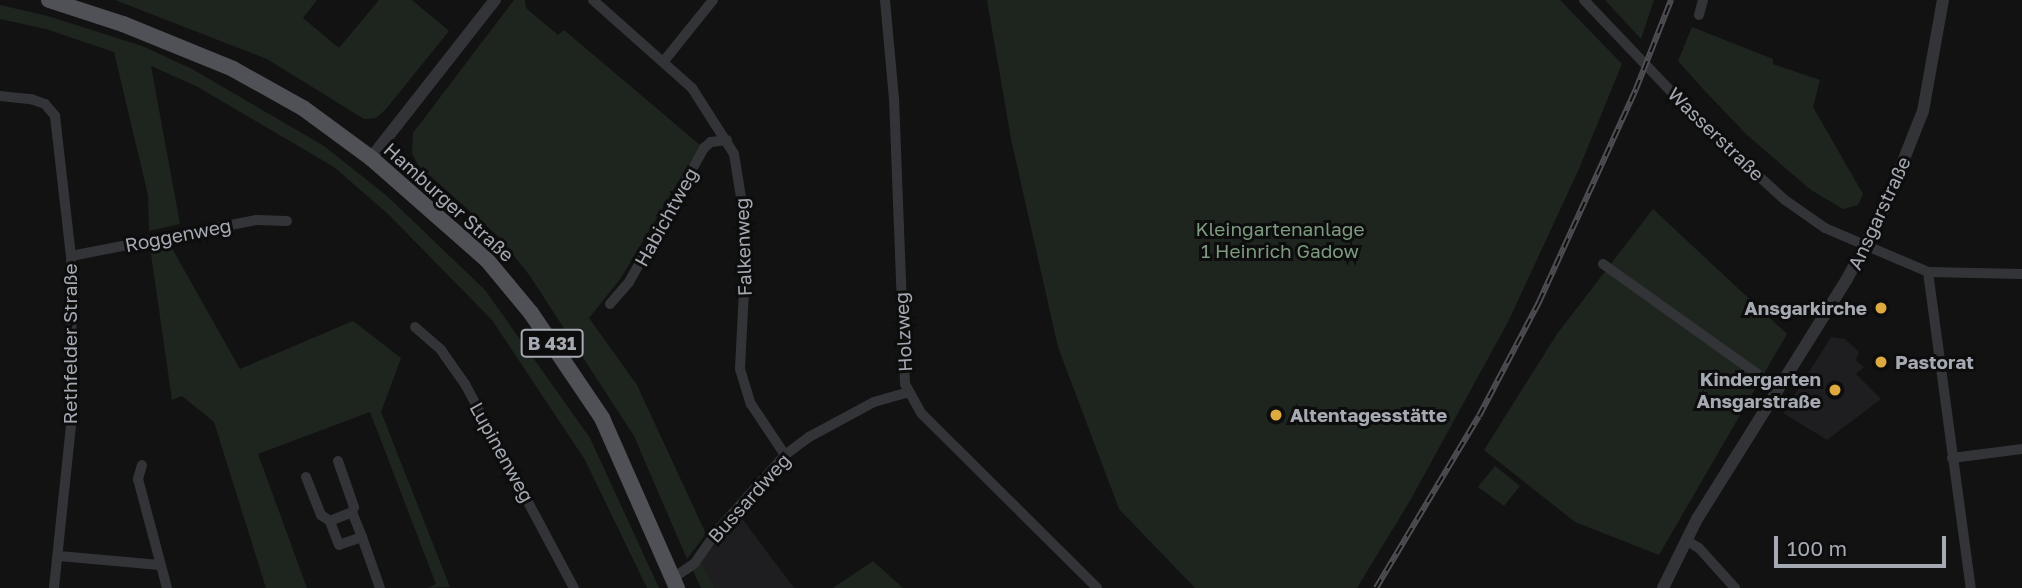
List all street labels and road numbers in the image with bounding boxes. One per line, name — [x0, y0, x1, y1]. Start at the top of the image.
street label: Wasserstraße — [1663, 83, 1769, 185]
street label: Hamburger Straße — [379, 138, 519, 266]
street label: Ansgarstraße — [1843, 153, 1915, 273]
street label: Habichtweg — [629, 164, 703, 270]
street label: Falkenweg — [730, 197, 756, 297]
street label: Roggenweg — [123, 214, 233, 256]
street label: Rethfelder Straße — [59, 264, 81, 424]
street label: Holzweg — [890, 292, 916, 372]
road number: B 431 — [520, 328, 584, 358]
street label: Lupinenweg — [465, 398, 539, 506]
street label: Bussardweg — [703, 449, 795, 547]

